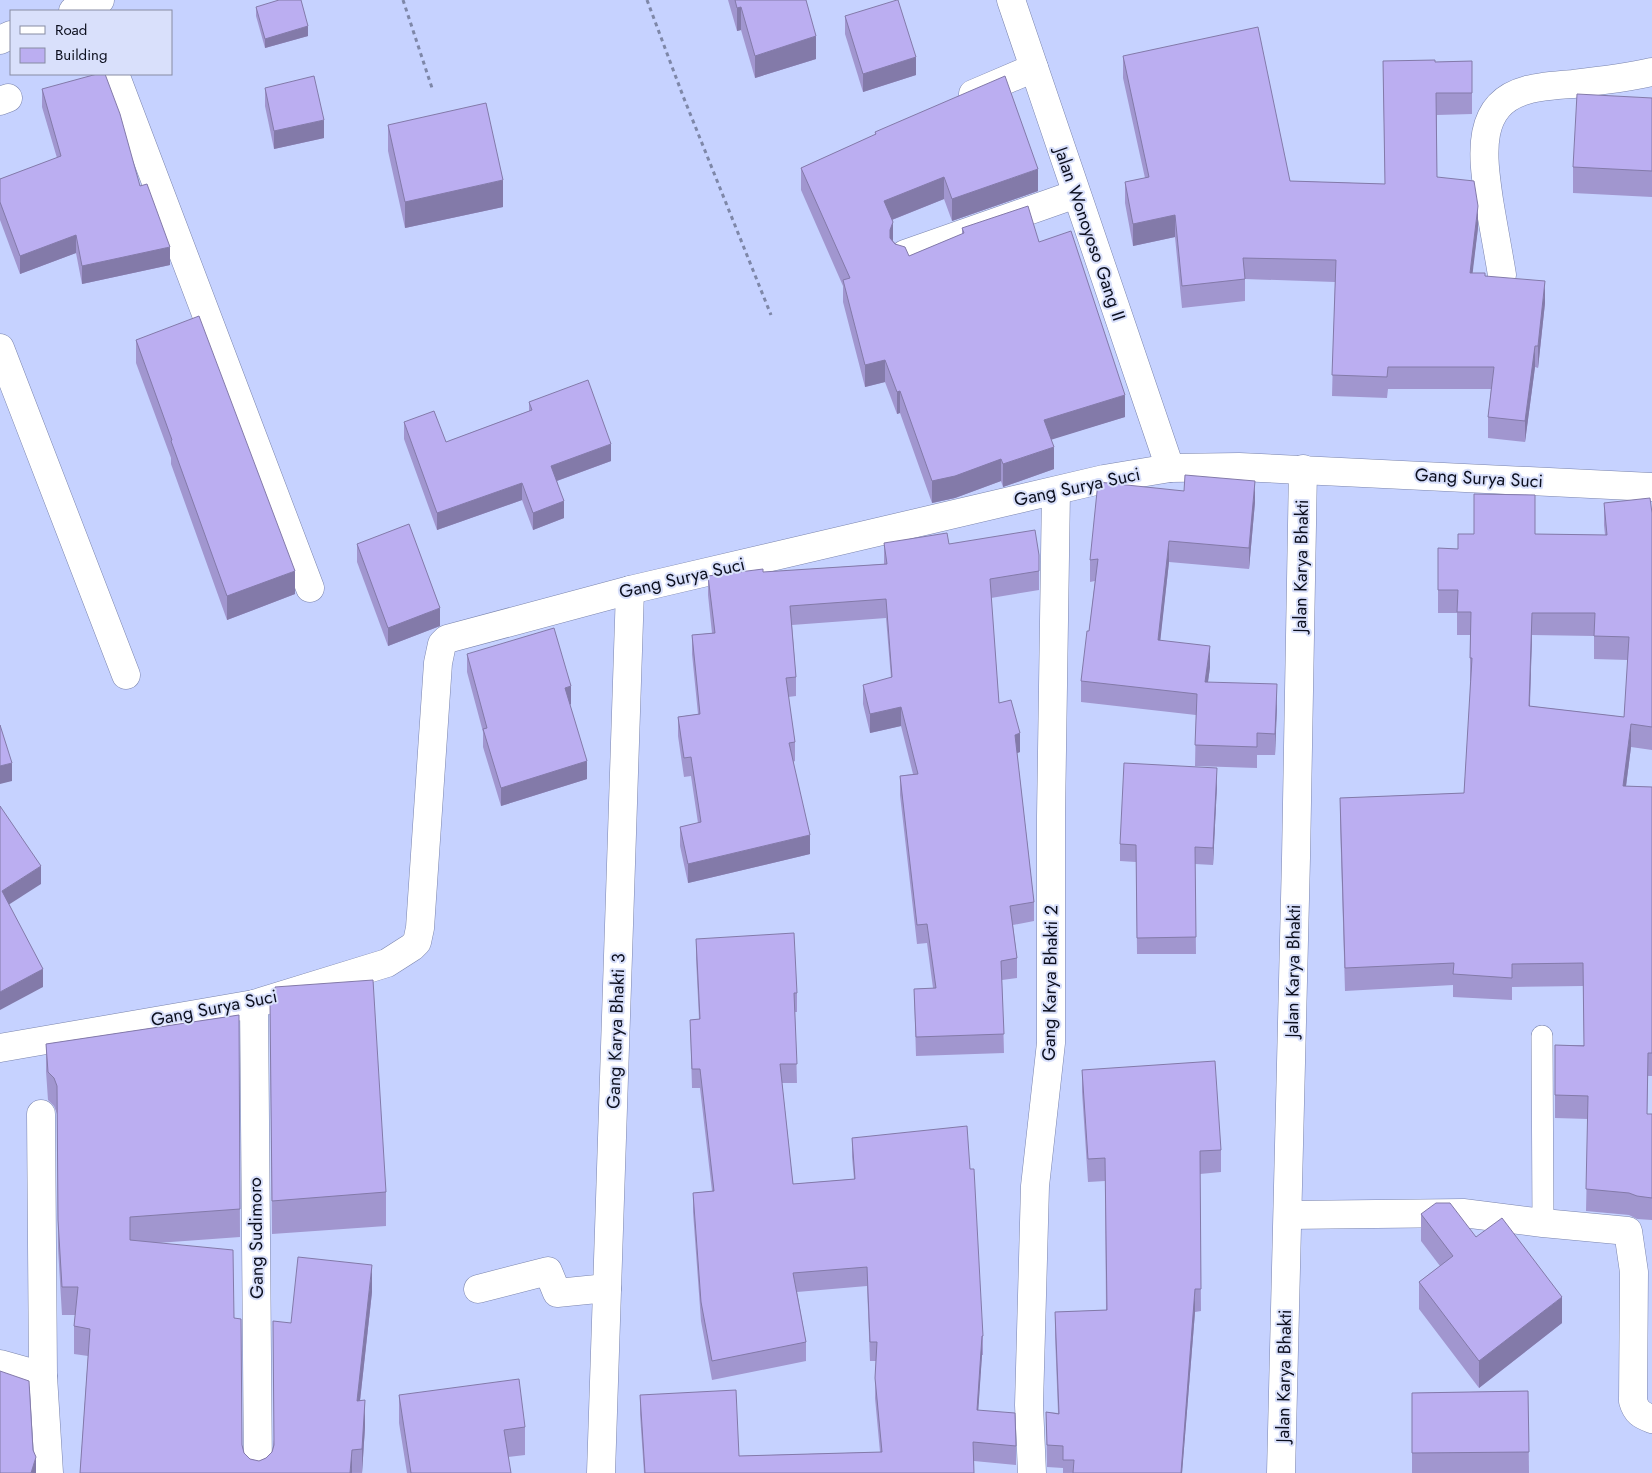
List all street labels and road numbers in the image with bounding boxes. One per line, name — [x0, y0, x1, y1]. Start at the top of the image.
street label: Jalan Wonoyoso Gang II — [1047, 142, 1132, 324]
street label: Gang Surya Suci — [1012, 461, 1142, 513]
street label: Gang Surya Suci — [1414, 462, 1544, 494]
street label: Jalan Karya Bhakti — [1287, 499, 1315, 635]
street label: Gang Surya Suci — [617, 551, 747, 605]
street label: Jalan Karya Bhakti — [1279, 904, 1307, 1040]
street label: Gang Karya Bhakti 2 — [1036, 905, 1064, 1061]
street label: Gang Karya Bhakti 3 — [600, 953, 632, 1109]
street label: Gang Surya Suci — [149, 983, 279, 1033]
street label: Gang Sudimoro — [242, 1177, 270, 1299]
street label: Jalan Karya Bhakti — [1270, 1309, 1298, 1445]

